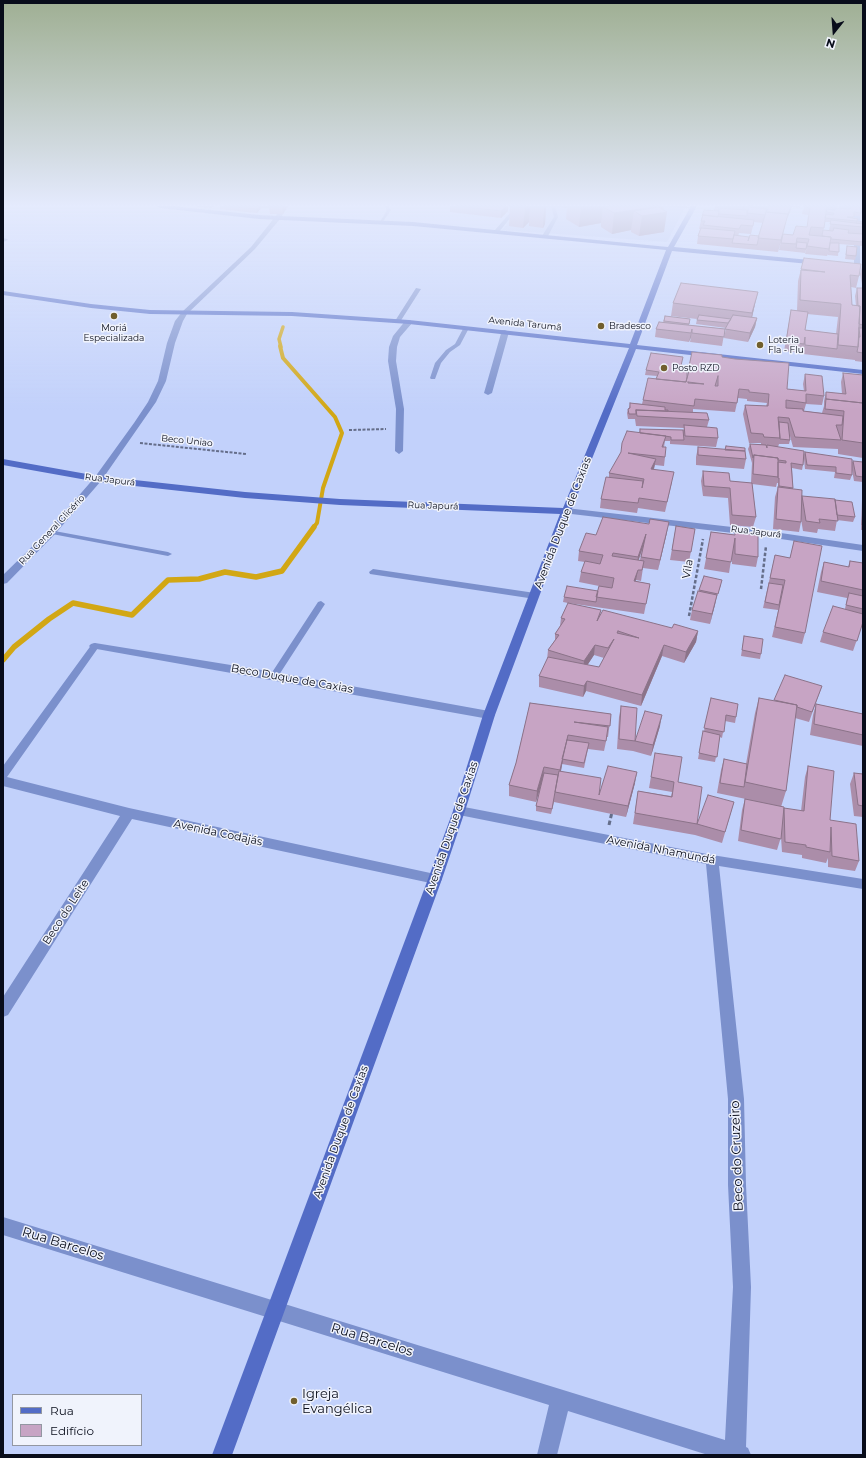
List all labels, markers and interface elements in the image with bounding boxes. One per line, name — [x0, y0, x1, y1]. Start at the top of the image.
north arrow — [814, 12, 854, 52]
text: N — [824, 35, 837, 51]
marker: Moriá Especializada — [109, 311, 119, 321]
street label: Avenida Tarumã — [488, 315, 562, 333]
marker: Bradesco — [596, 321, 606, 331]
place label: Bradesco — [609, 321, 651, 331]
place label: Moriá Especializada — [84, 323, 144, 344]
place label: Loteria Fla - Flu — [768, 335, 804, 356]
marker: Loteria Fla - Flu — [755, 340, 765, 350]
marker: Posto RZD — [659, 363, 669, 373]
place label: Posto RZD — [672, 363, 720, 373]
street label: Beco Uniao — [161, 433, 213, 449]
street label: Avenida Duque de Caxias — [532, 455, 594, 591]
street label: Rua Japurá — [84, 472, 136, 488]
street label: Rua General Glicério — [17, 493, 87, 567]
street label: Rua Japurá — [407, 500, 459, 512]
street label: Rua Japurá — [730, 524, 782, 540]
street label: Vila — [680, 558, 696, 580]
street label: Beco Duque de Caxias — [230, 662, 354, 696]
street label: Avenida Duque de Caxias — [423, 760, 481, 896]
street label: Avenida Codajás — [172, 817, 264, 849]
street label: Avenida Nhamundá — [605, 833, 717, 867]
street label: Beco do Leite — [40, 877, 92, 947]
street label: Avenida Duque de Caxias — [311, 1064, 371, 1200]
street label: Beco do Cruzeiro — [727, 1100, 747, 1212]
street label: Rua Barcelos — [20, 1224, 106, 1264]
street label: Rua Barcelos — [329, 1320, 415, 1360]
place label: Igreja Evangélica — [302, 1386, 373, 1417]
legend — [12, 1394, 142, 1446]
marker: Igreja Evangélica — [289, 1396, 299, 1406]
text: Rua — [50, 1403, 74, 1418]
text: Edifício — [50, 1423, 94, 1438]

